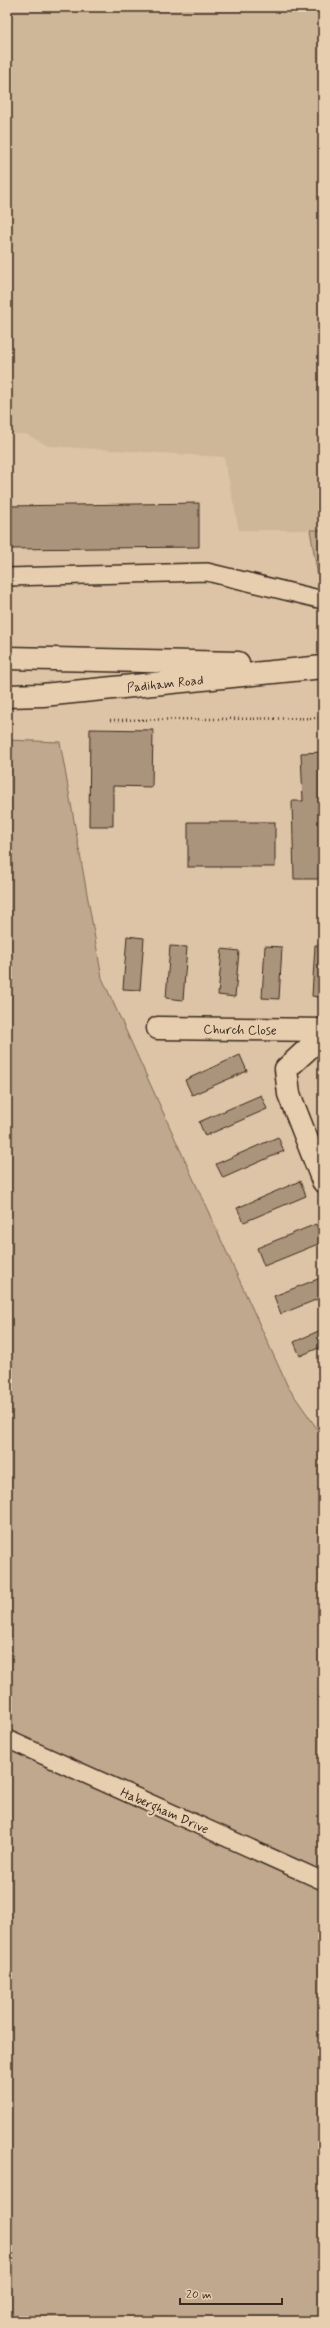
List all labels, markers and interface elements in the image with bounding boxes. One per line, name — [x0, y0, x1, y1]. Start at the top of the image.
street label: Padiham Road — [126, 672, 204, 697]
street label: Church Close — [203, 1021, 277, 1040]
street label: Habergham Drive — [117, 1784, 211, 1840]
scale bar — [180, 2280, 282, 2306]
text: 20 m — [186, 2287, 212, 2303]

